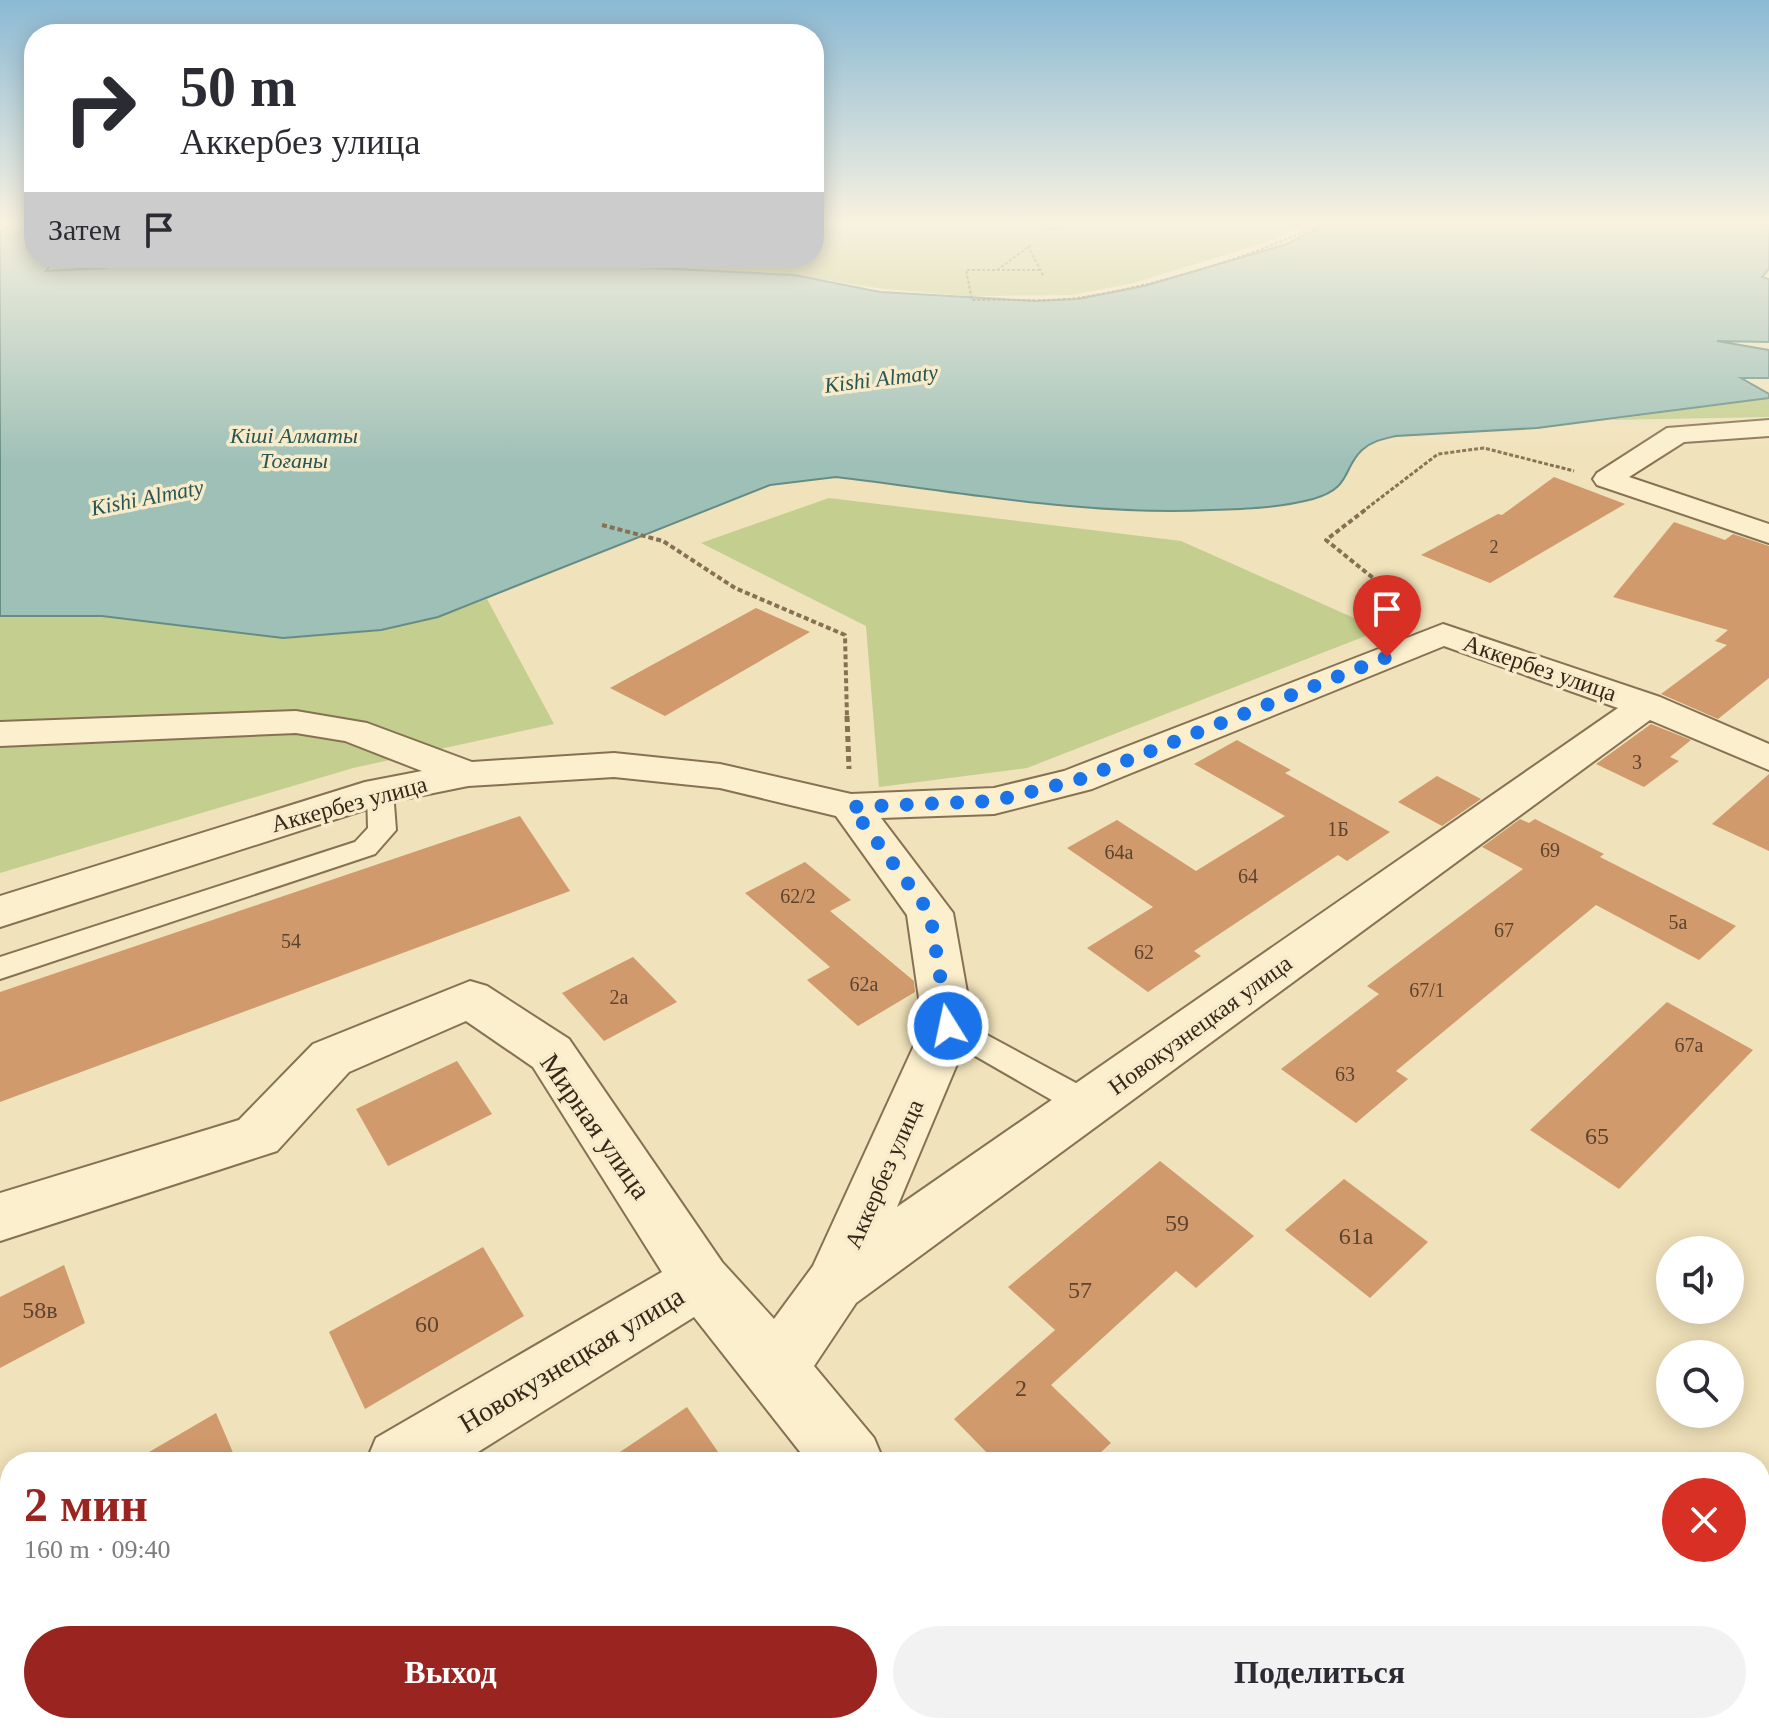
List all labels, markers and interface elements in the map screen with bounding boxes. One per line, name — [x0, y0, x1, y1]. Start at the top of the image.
icon: right — [48, 56, 152, 160]
text: 50 m — [180, 56, 297, 118]
text: Аккербез улица — [180, 122, 420, 162]
icon: arrive — [137, 208, 181, 252]
text: Затем — [48, 213, 121, 246]
water label: Kіshі Almaty — [822, 359, 940, 398]
water label: Кіші Алматы Тоғаны — [229, 423, 358, 473]
water label: Kіshі Almaty — [88, 474, 206, 521]
house number: 2 — [1490, 537, 1499, 557]
pin — [1353, 575, 1421, 657]
icon: arrive — [1365, 587, 1409, 631]
street label: Аккербез улица — [1460, 630, 1620, 706]
house number: 3 — [1632, 751, 1642, 773]
street label: Аккербез улица — [268, 771, 430, 837]
house number: 1Б — [1327, 818, 1349, 840]
house number: 69 — [1540, 839, 1560, 861]
house number: 64а — [1105, 841, 1134, 863]
house number: 64 — [1238, 865, 1258, 887]
house number: 62/2 — [780, 885, 816, 907]
house number: 5а — [1669, 911, 1688, 933]
house number: 67 — [1494, 919, 1514, 941]
house number: 54 — [281, 930, 301, 952]
house number: 62 — [1134, 941, 1154, 963]
street label: Новокузнецкая улица — [1103, 950, 1297, 1100]
house number: 62а — [850, 973, 879, 995]
house number: 67/1 — [1409, 979, 1445, 1001]
position arrow — [906, 984, 990, 1068]
house number: 2а — [610, 986, 629, 1008]
house number: 67а — [1675, 1034, 1704, 1056]
street label: Мирная улица — [534, 1048, 657, 1205]
house number: 63 — [1335, 1063, 1355, 1085]
street label: Аккербез улица — [840, 1095, 929, 1253]
house number: 65 — [1585, 1123, 1609, 1149]
house number: 59 — [1165, 1210, 1189, 1236]
house number: 61а — [1339, 1223, 1374, 1249]
map controls — [1656, 1236, 1744, 1428]
button: sound — [1656, 1236, 1744, 1324]
house number: 57 — [1068, 1277, 1092, 1303]
street label: Новокузнецкая улица — [453, 1280, 690, 1439]
house number: 58в — [22, 1297, 58, 1323]
house number: 60 — [415, 1311, 439, 1337]
button: search — [1656, 1340, 1744, 1428]
house number: 2 — [1015, 1375, 1027, 1401]
text: 2 мин — [24, 1478, 148, 1531]
button: close — [1662, 1478, 1746, 1562]
text: 160 m · 09:40 — [24, 1535, 171, 1564]
button: Выход — [24, 1626, 877, 1718]
button: Поделиться — [893, 1626, 1746, 1718]

